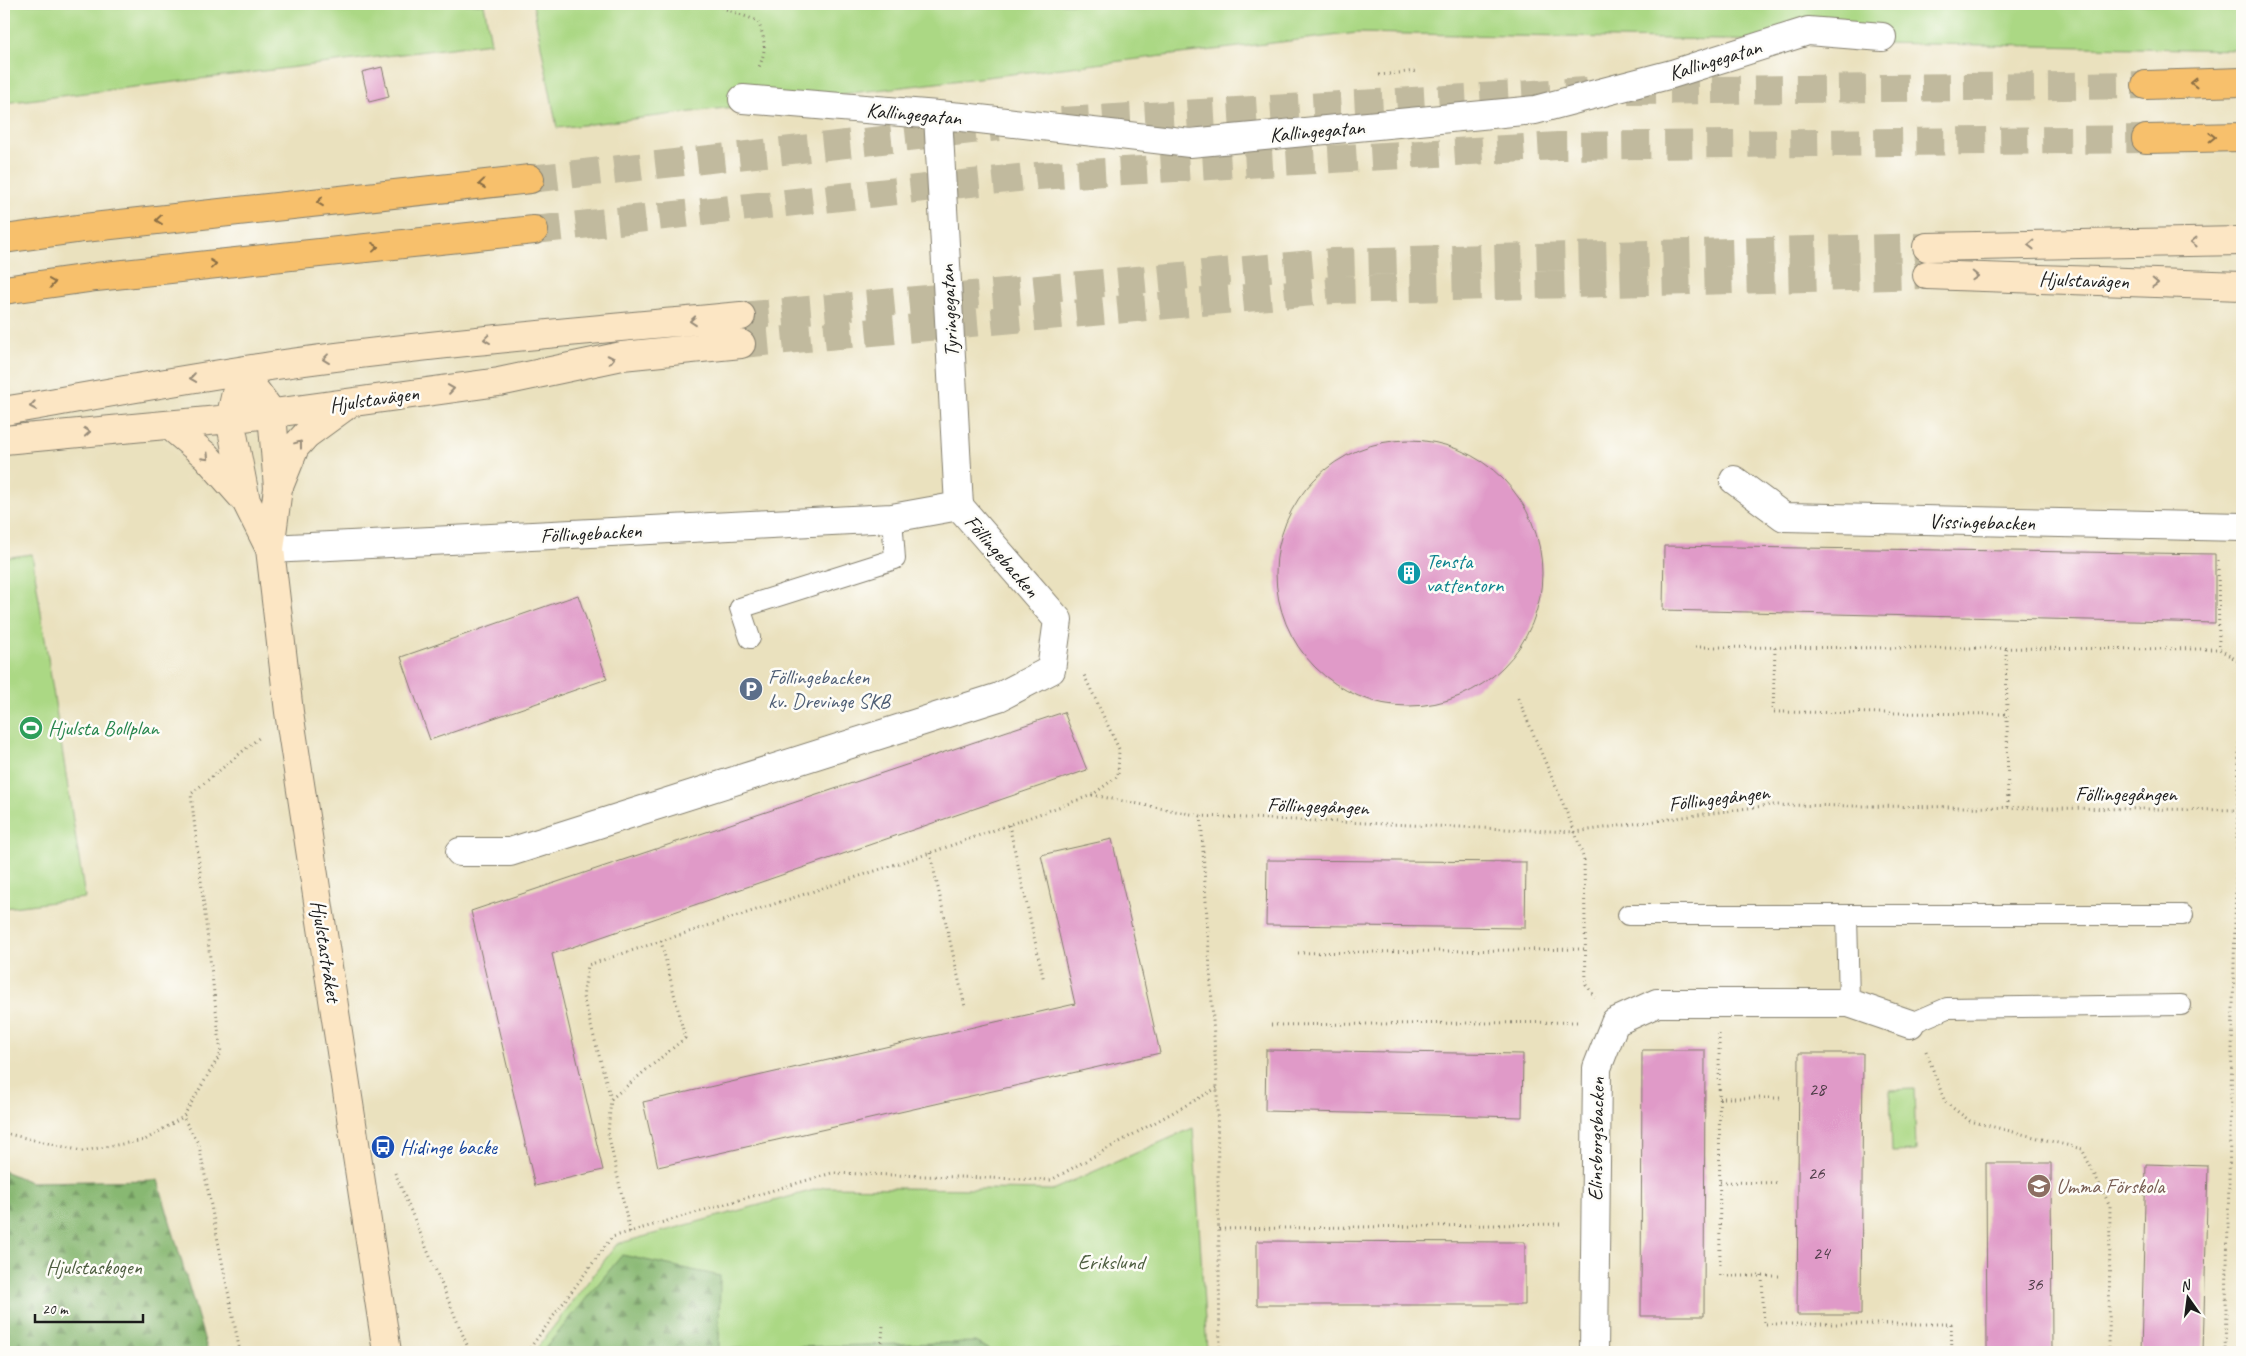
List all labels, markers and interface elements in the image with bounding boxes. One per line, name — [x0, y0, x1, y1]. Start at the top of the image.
street label: Kallingegatan — [1666, 34, 1765, 86]
one-way arrow — [2190, 78, 2198, 89]
street label: Kallingegatan — [866, 97, 963, 131]
street label: Kallingegatan — [1269, 114, 1366, 148]
one-way arrow — [2208, 132, 2216, 142]
one-way arrow — [478, 178, 486, 189]
one-way arrow — [316, 196, 324, 207]
one-way arrow — [155, 214, 163, 225]
one-way arrow — [2189, 236, 2197, 247]
one-way arrow — [2027, 240, 2034, 250]
one-way arrow — [371, 242, 379, 253]
one-way arrow — [210, 259, 218, 270]
street label: Tyringegatan — [934, 264, 964, 358]
street label: Hjulstavägen — [2039, 265, 2130, 295]
one-way arrow — [1972, 271, 1980, 282]
one-way arrow — [48, 278, 56, 289]
one-way arrow — [2152, 278, 2160, 288]
one-way arrow — [688, 315, 696, 326]
one-way arrow — [483, 333, 491, 344]
one-way arrow — [322, 353, 330, 364]
one-way arrow — [606, 354, 615, 365]
one-way arrow — [189, 372, 197, 383]
street label: Hjulstavägen — [328, 380, 421, 418]
one-way arrow — [448, 384, 456, 395]
one-way arrow — [29, 400, 37, 410]
one-way arrow — [83, 427, 91, 438]
one-way arrow — [293, 441, 301, 450]
one-way arrow — [200, 451, 209, 460]
street label: Vissingebacken — [1929, 508, 2036, 536]
street label: Föllingebacken — [959, 509, 1045, 603]
street label: Föllingebacken — [540, 517, 643, 549]
place label: Tensta vattentorn — [1426, 548, 1504, 598]
building icon: Tensta vattentorn — [1396, 560, 1422, 586]
place label: Föllingebacken kv. Drevinge SKB — [768, 664, 892, 714]
parking icon: Föllingebacken kv. Drevinge SKB — [738, 676, 764, 702]
sports icon: Hjulsta Bollplan — [18, 715, 44, 741]
place label: Hjulsta Bollplan — [48, 715, 160, 741]
street label: Föllingegången — [1667, 779, 1773, 817]
street label: Föllingegången — [2075, 781, 2178, 807]
street label: Föllingegången — [1267, 791, 1371, 821]
street label: Hjulstastråket — [305, 898, 347, 1006]
street label: Elinsborgsbacken — [1582, 1076, 1610, 1201]
house number: 28 — [1808, 1077, 1828, 1101]
bus stop icon: Hidinge backe — [370, 1134, 396, 1160]
place label: Hidinge backe — [400, 1134, 498, 1160]
house number: 26 — [1807, 1161, 1826, 1185]
school or university icon: Umma Förskola — [2026, 1173, 2052, 1199]
place label: Umma Förskola — [2056, 1173, 2166, 1199]
house number: 24 — [1812, 1241, 1832, 1265]
park label: Erikslund — [1078, 1249, 1147, 1275]
park label: Hjulstaskogen — [46, 1254, 143, 1280]
house number: 36 — [2025, 1272, 2044, 1296]
north arrow — [2164, 1274, 2214, 1324]
text: N — [2179, 1276, 2193, 1295]
scale bar — [35, 1291, 142, 1323]
text: 20 m — [42, 1300, 69, 1319]

